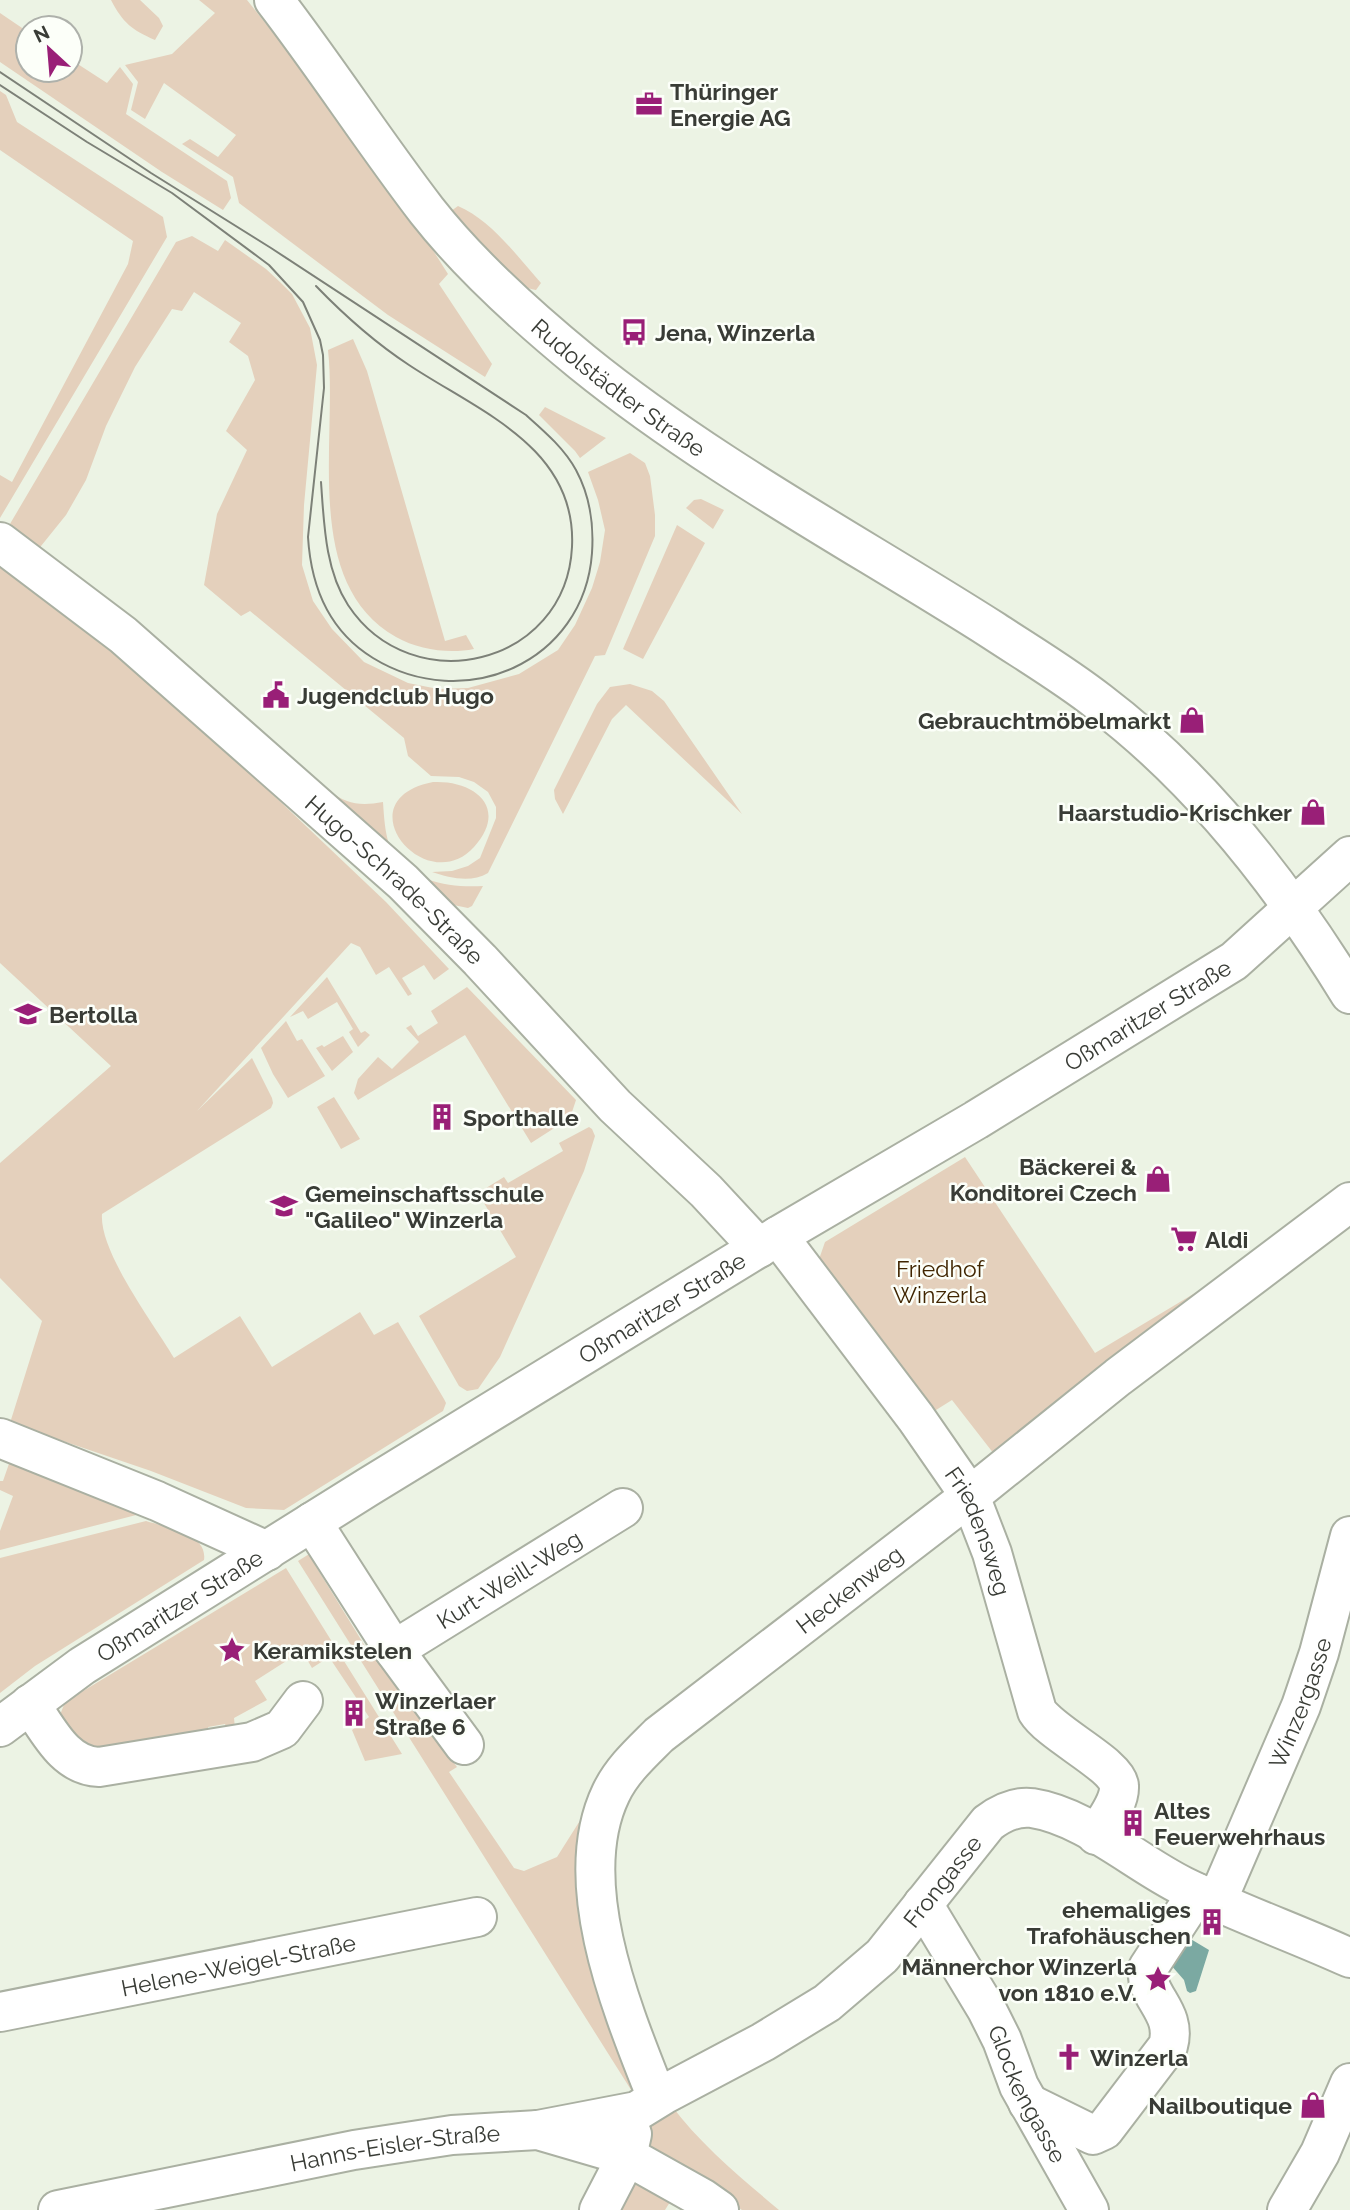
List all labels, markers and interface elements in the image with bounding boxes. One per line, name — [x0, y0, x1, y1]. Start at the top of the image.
north arrow — [14, 14, 84, 84]
text: N — [30, 21, 53, 47]
place label: Thüringer Energie AG — [670, 78, 791, 131]
office icon: Thüringer Energie AG — [634, 89, 664, 119]
street label: Rudolstädter Straße — [527, 312, 711, 462]
bus stop icon: Jena, Winzerla — [619, 317, 649, 347]
place label: Jena, Winzerla — [655, 319, 815, 346]
public building icon: Jugendclub Hugo — [261, 680, 291, 710]
place label: Jugendclub Hugo — [297, 682, 494, 709]
shop icon: Gebrauchtmöbelmarkt — [1177, 705, 1207, 735]
place label: Gebrauchtmöbelmarkt — [918, 707, 1171, 734]
street label: Hugo-Schrade-Straße — [300, 789, 490, 970]
shop icon: Haarstudio-Krischker — [1298, 797, 1328, 827]
place label: Haarstudio-Krischker — [1058, 799, 1292, 826]
street label: Oßmaritzer Straße — [1059, 953, 1236, 1076]
school or university icon: Bertolla — [13, 999, 43, 1029]
place label: Bertolla — [49, 1001, 138, 1028]
building icon: Sporthalle — [427, 1102, 457, 1132]
place label: Sporthalle — [463, 1104, 579, 1131]
place label: Bäckerei & Konditorei Czech — [950, 1153, 1138, 1206]
shop icon: Bäckerei & Konditorei Czech — [1143, 1164, 1173, 1194]
place label: Gemeinschaftsschule "Galileo" Winzerla — [305, 1180, 544, 1233]
school or university icon: Gemeinschaftsschule "Galileo" Winzerla — [269, 1191, 299, 1221]
supermarket icon: Aldi — [1169, 1224, 1199, 1254]
place label: Aldi — [1205, 1226, 1248, 1253]
street label: Oßmaritzer Straße — [573, 1246, 750, 1368]
park label: Friedhof Winzerla — [893, 1255, 987, 1308]
street label: Friedensweg — [940, 1461, 1017, 1598]
street label: Kurt-Weill-Weg — [432, 1524, 586, 1634]
street label: Heckenweg — [790, 1540, 908, 1639]
street label: Oßmaritzer Straße — [91, 1543, 267, 1667]
place icon: Keramikstelen — [217, 1635, 247, 1665]
street label: Winzergasse — [1262, 1635, 1336, 1772]
place label: Keramikstelen — [253, 1637, 412, 1664]
place label: Winzerlaer Straße 6 — [375, 1687, 496, 1740]
building icon: Winzerlaer Straße 6 — [339, 1698, 369, 1728]
place label: Altes Feuerwehrhaus — [1154, 1797, 1325, 1850]
building icon: Altes Feuerwehrhaus — [1118, 1808, 1148, 1838]
street label: Frongasse — [897, 1829, 987, 1932]
place label: ehemaliges Trafohäuschen — [1026, 1896, 1191, 1949]
building icon: ehemaliges Trafohäuschen — [1197, 1907, 1227, 1937]
street label: Helene-Weigel-Straße — [119, 1928, 358, 2001]
place label: Männerchor Winzerla von 1810 e.V. — [902, 1953, 1137, 2006]
place icon: Männerchor Winzerla von 1810 e.V. — [1143, 1964, 1173, 1994]
street label: Glockengasse — [983, 2020, 1073, 2167]
church icon: Winzerla — [1054, 2042, 1084, 2072]
place label: Winzerla — [1090, 2044, 1188, 2071]
shop icon: Nailboutique — [1298, 2090, 1328, 2120]
place label: Nailboutique — [1148, 2092, 1292, 2119]
street label: Hanns-Eisler-Straße — [287, 2119, 501, 2176]

